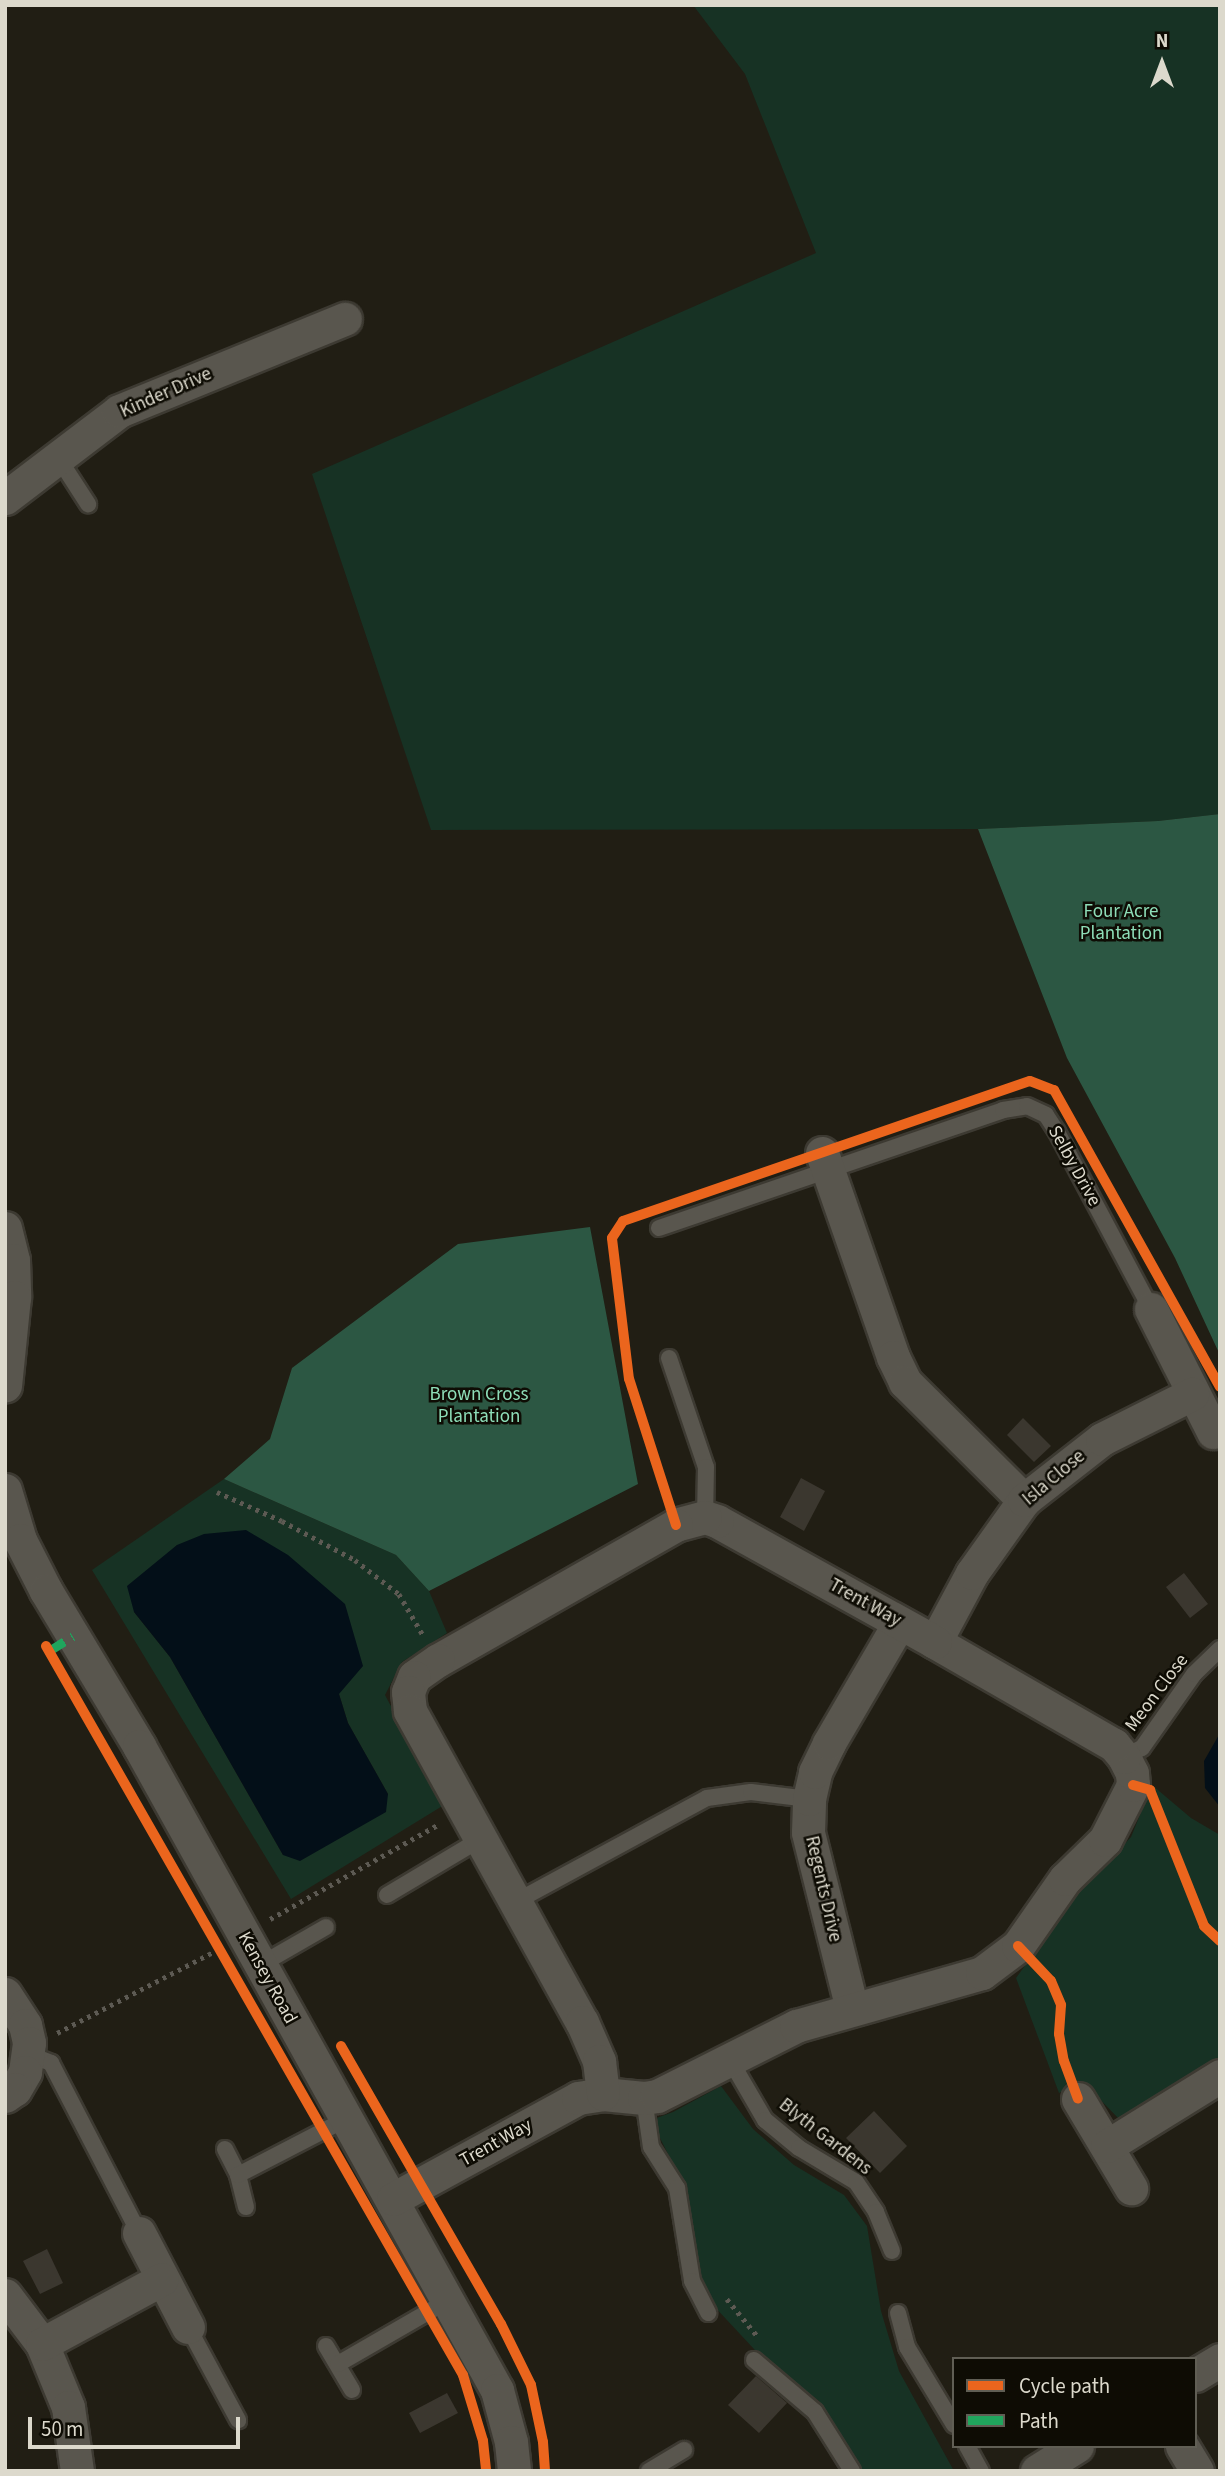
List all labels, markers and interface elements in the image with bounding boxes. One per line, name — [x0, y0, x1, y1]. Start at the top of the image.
north arrow — [1127, 28, 1197, 98]
text: N — [1156, 28, 1168, 55]
street label: Kinder Drive — [117, 363, 215, 423]
park label: Four Acre Plantation — [1080, 901, 1162, 945]
street label: Selby Drive — [1043, 1122, 1105, 1210]
park label: Brown Cross Plantation — [429, 1384, 529, 1428]
street label: Isla Close — [1018, 1445, 1090, 1511]
street label: Trent Way — [825, 1574, 905, 1632]
street label: Meon Close — [1120, 1650, 1194, 1736]
street label: Regents Drive — [800, 1834, 846, 1944]
street label: Kensey Road — [232, 1928, 302, 2028]
street label: Blyth Gardens — [774, 2094, 876, 2180]
street label: Trent Way — [456, 2114, 536, 2172]
legend — [952, 2357, 1197, 2448]
text: Cycle path — [1019, 2371, 1110, 2401]
scale bar — [32, 2402, 243, 2446]
text: Path — [1019, 2406, 1059, 2436]
text: 50 m — [41, 2414, 83, 2444]

